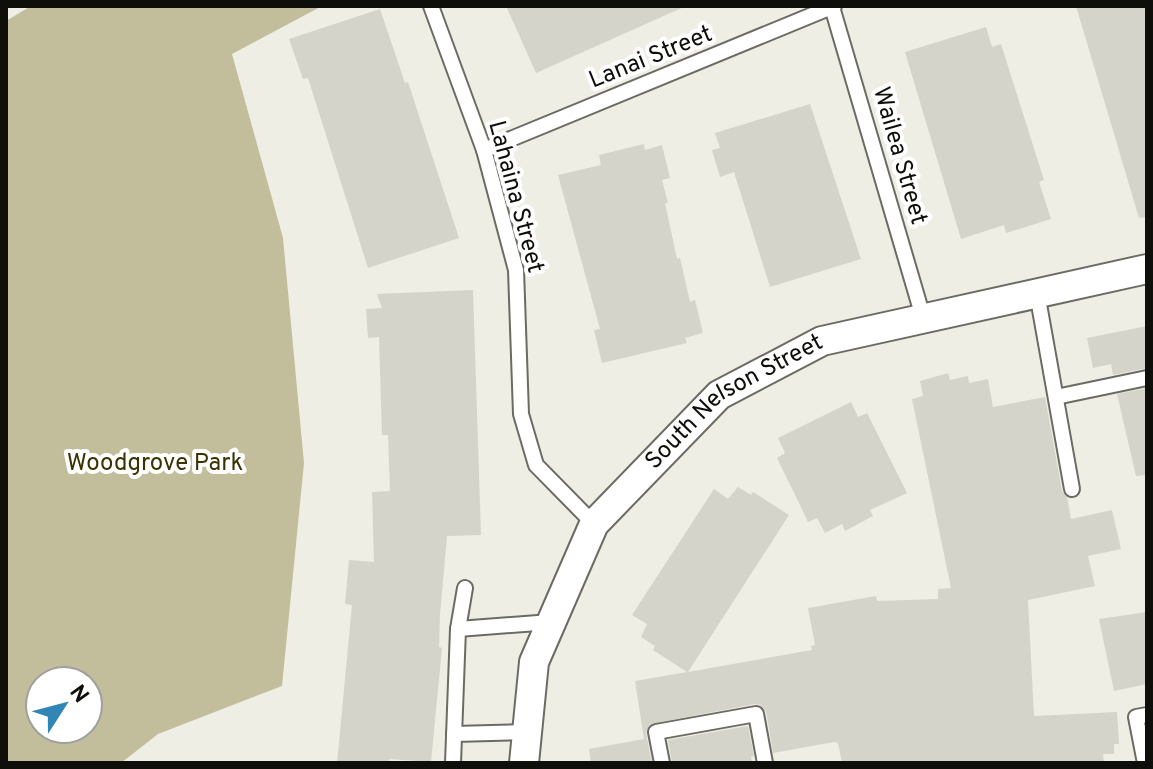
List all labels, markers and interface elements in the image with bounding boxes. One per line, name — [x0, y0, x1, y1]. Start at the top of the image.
street label: Lanai Street — [585, 20, 717, 96]
street label: Wailea Street — [865, 84, 933, 228]
street label: Lahaina Street — [480, 118, 550, 276]
street label: South Nelson Street — [639, 328, 828, 476]
park label: Woodgrove Park — [67, 449, 243, 479]
north arrow — [24, 665, 104, 745]
text: N — [63, 680, 94, 709]

